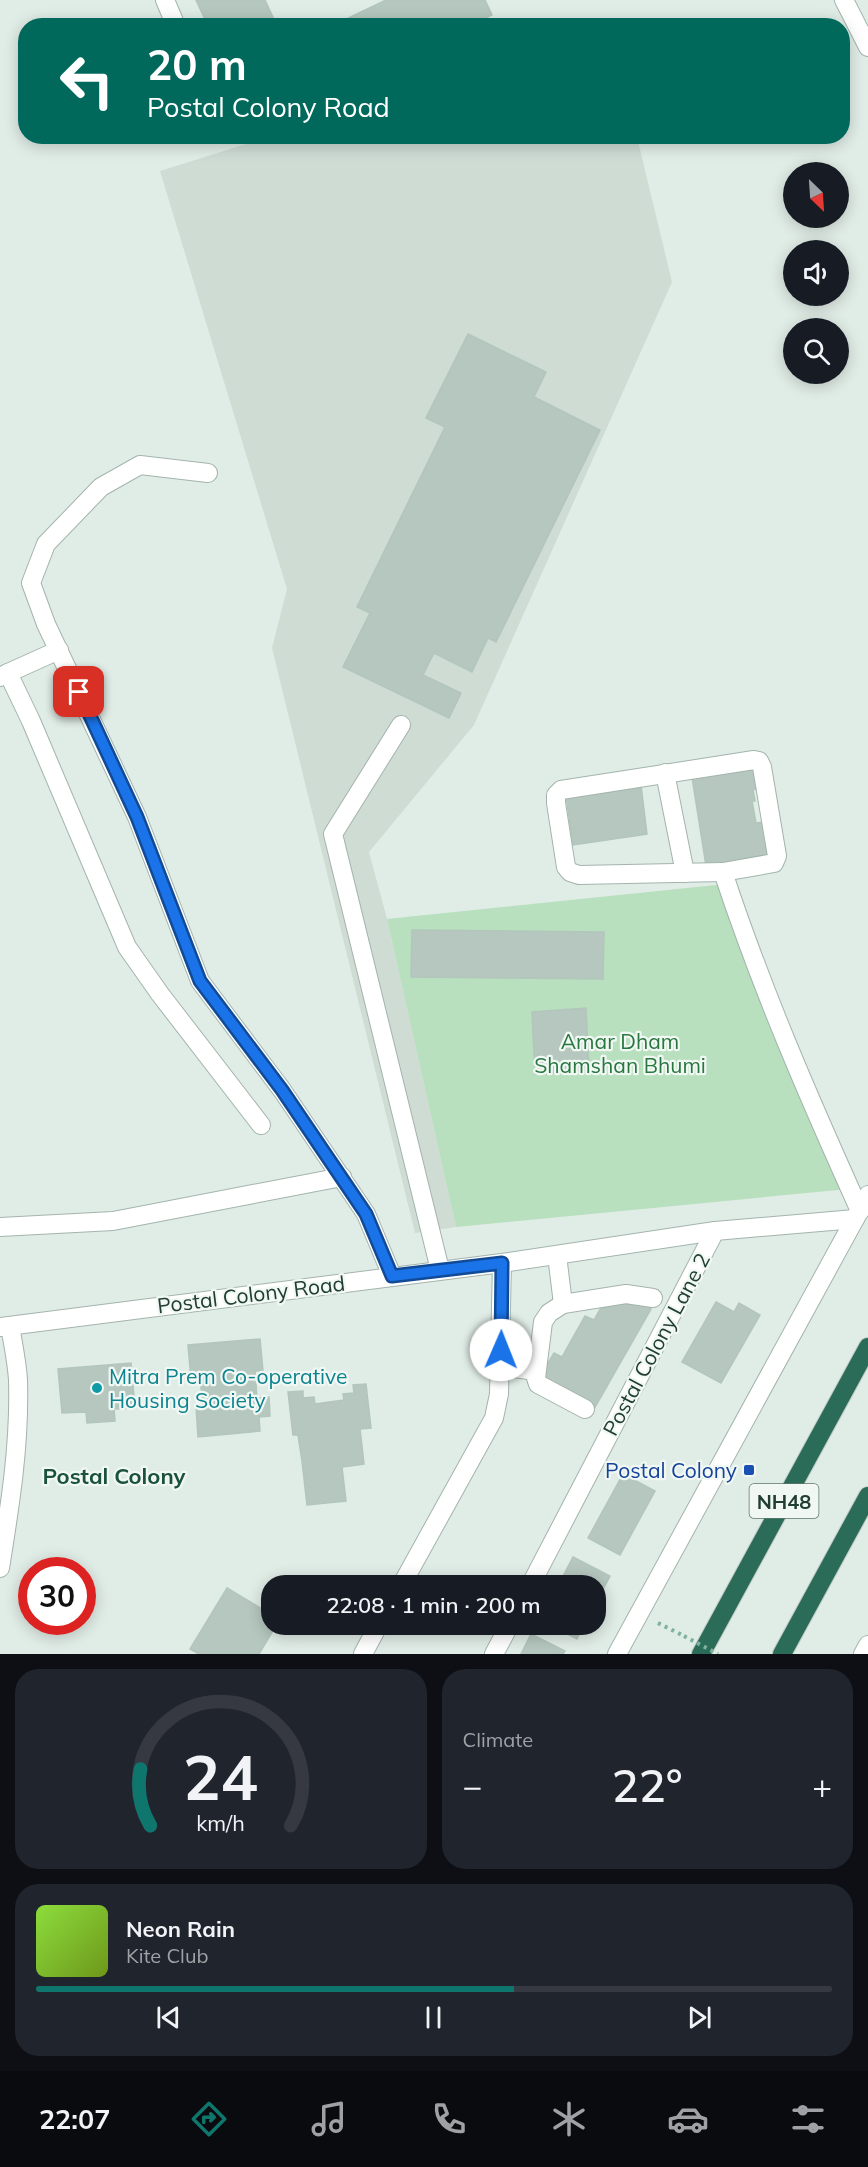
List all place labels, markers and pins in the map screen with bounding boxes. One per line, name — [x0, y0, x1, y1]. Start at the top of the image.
pin — [53, 666, 104, 717]
place label: Mitra Prem Co-operative Housing Society — [109, 1363, 347, 1413]
marker: Mitra Prem Co-operative Housing Society — [90, 1381, 104, 1395]
place label: Postal Colony — [605, 1457, 737, 1483]
marker: Postal Colony — [742, 1463, 756, 1477]

